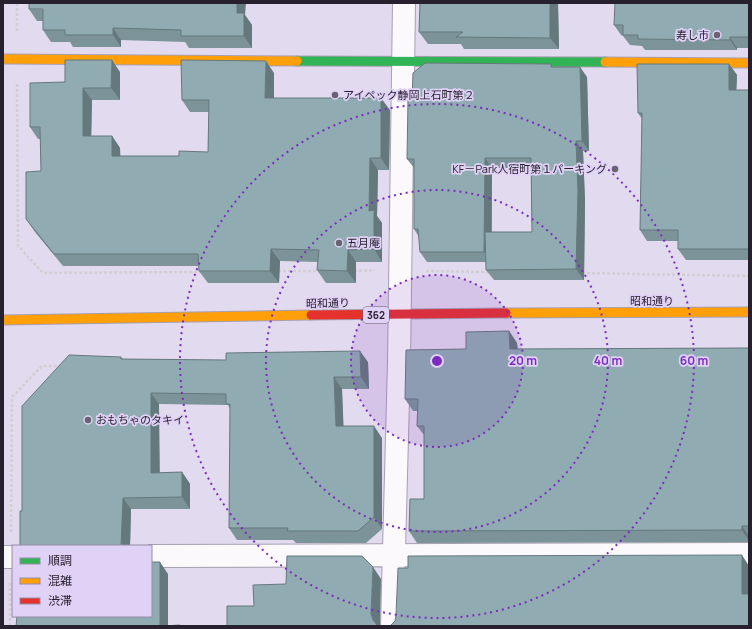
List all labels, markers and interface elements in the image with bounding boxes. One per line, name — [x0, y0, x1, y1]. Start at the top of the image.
place label: 寿し市 — [676, 27, 709, 42]
marker: 寿し市 — [712, 30, 722, 40]
place label: アイペック静岡上石町第２ — [343, 87, 474, 102]
marker: アイペック静岡上石町第２ — [330, 90, 340, 100]
place label: KF－Park人宿町第１パーキング — [452, 161, 607, 176]
marker: KF－Park人宿町第１パーキング — [610, 164, 620, 174]
place label: 五月庵 — [347, 235, 380, 250]
marker: 五月庵 — [334, 238, 344, 248]
street label: 昭和通り — [630, 293, 674, 308]
street label: 昭和通り — [306, 295, 350, 310]
road number: 362 — [363, 307, 389, 323]
text: 20 m — [509, 352, 537, 369]
text: 40 m — [594, 352, 622, 369]
text: 60 m — [680, 352, 708, 369]
centre of rings — [430, 354, 444, 368]
place label: おもちゃのタキイ — [96, 412, 184, 427]
marker: おもちゃのタキイ — [83, 415, 93, 425]
legend — [12, 545, 152, 617]
text: 順調 — [48, 552, 72, 569]
text: 混雑 — [48, 572, 72, 589]
text: 渋滞 — [48, 592, 72, 609]

